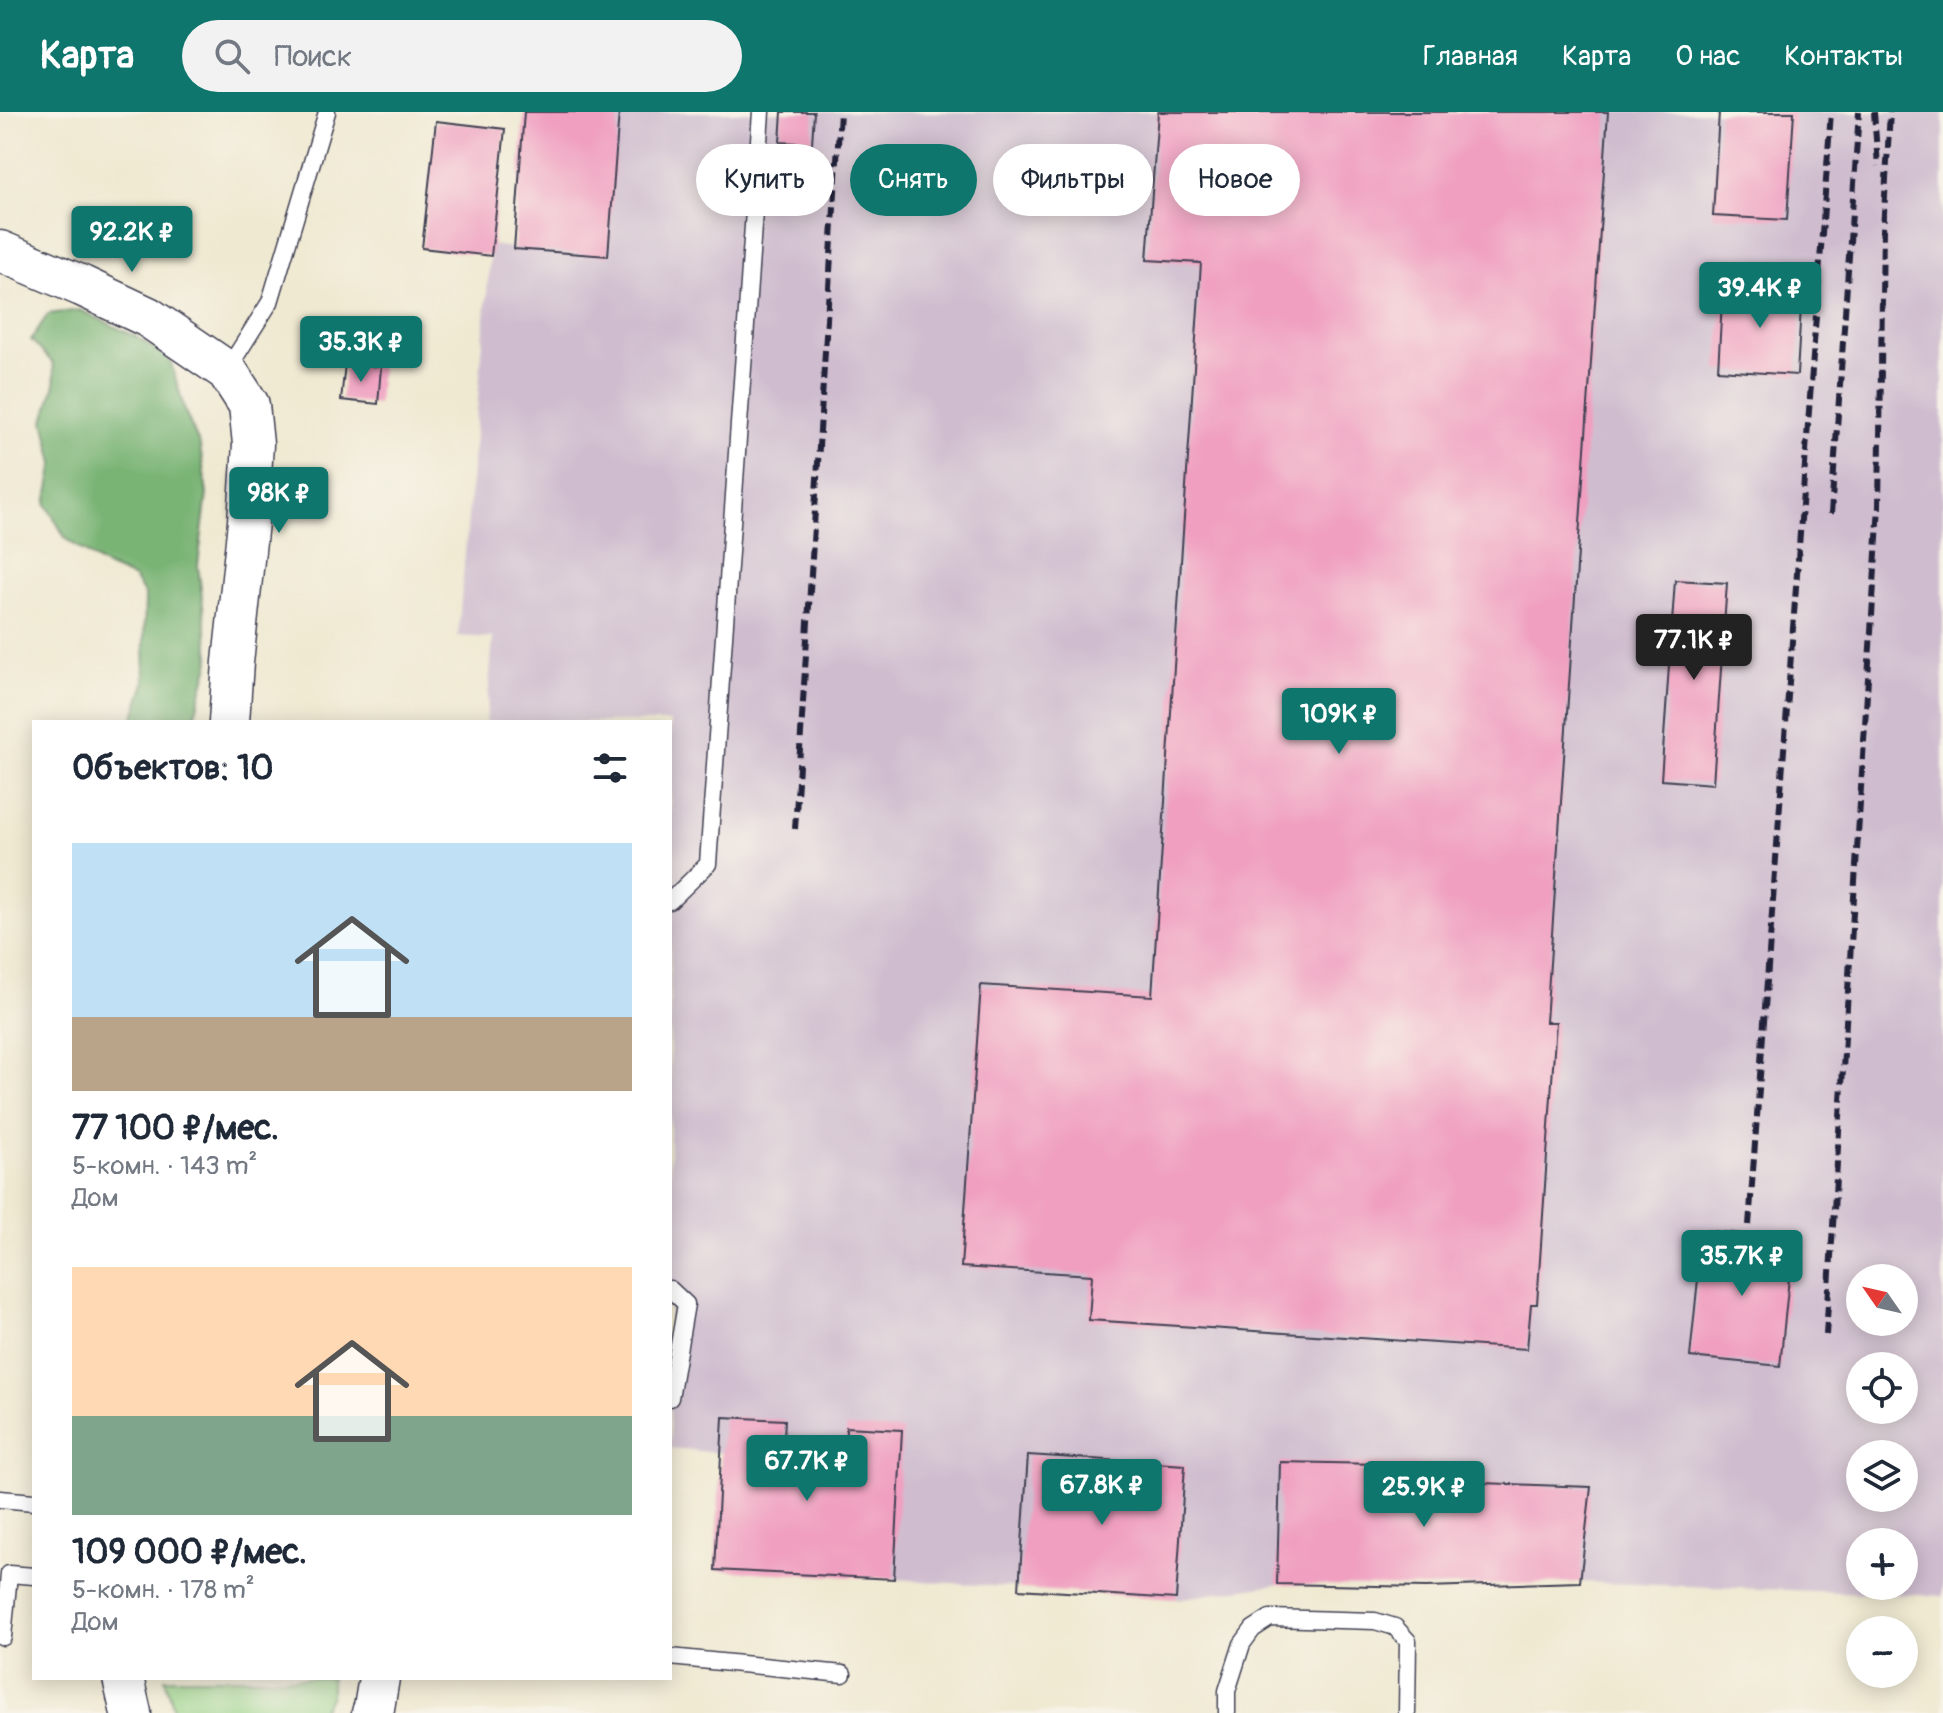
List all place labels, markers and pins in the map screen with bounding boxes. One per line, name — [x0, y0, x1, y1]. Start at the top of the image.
pin: 92.2K ₽ — [58, 206, 206, 274]
pin: 39.4K ₽ — [1686, 262, 1834, 330]
pin: 35.3K ₽ — [287, 316, 435, 384]
pin: 98K ₽ — [223, 467, 335, 535]
pin: 77.1K ₽ — [1620, 614, 1768, 682]
pin: 109K ₽ — [1274, 688, 1404, 756]
pin: 35.7K ₽ — [1668, 1230, 1816, 1298]
pin: 67.7K ₽ — [733, 1435, 881, 1503]
pin: 67.8K ₽ — [1028, 1459, 1176, 1527]
pin: 25.9K ₽ — [1350, 1461, 1498, 1529]

